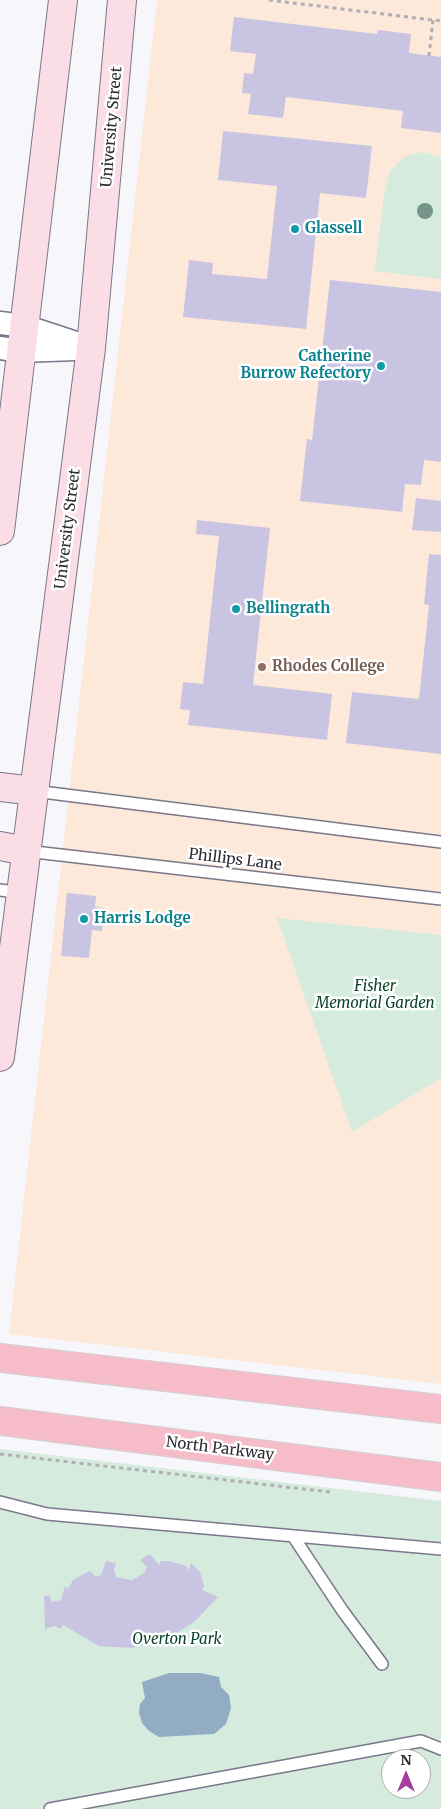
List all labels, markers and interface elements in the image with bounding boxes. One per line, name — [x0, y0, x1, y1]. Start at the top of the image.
street label: University Street — [98, 66, 126, 188]
place label: Glassell — [305, 220, 362, 238]
marker: Glassell — [289, 223, 301, 235]
place label: Catherine Burrow Refectory — [241, 348, 371, 383]
marker: Catherine Burrow Refectory — [375, 360, 387, 372]
street label: University Street — [52, 468, 84, 590]
place label: Bellingrath — [246, 600, 330, 618]
marker: Bellingrath — [230, 603, 242, 615]
place label: Rhodes College — [272, 658, 385, 676]
marker: Rhodes College — [256, 661, 268, 673]
street label: Phillips Lane — [187, 845, 283, 875]
place label: Harris Lodge — [94, 910, 191, 928]
marker: Harris Lodge — [78, 913, 90, 925]
park label: Fisher Memorial Garden — [315, 978, 435, 1013]
street label: North Parkway — [165, 1433, 275, 1465]
park label: Overton Park — [132, 1631, 222, 1649]
north arrow — [381, 1749, 431, 1799]
text: N — [400, 1751, 412, 1769]

